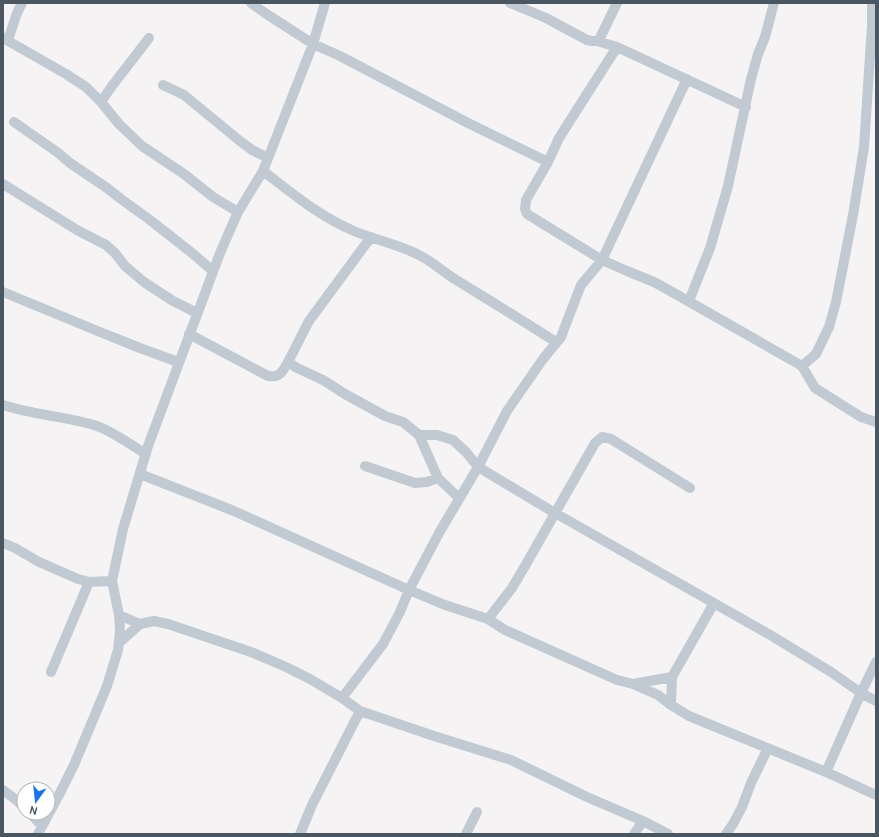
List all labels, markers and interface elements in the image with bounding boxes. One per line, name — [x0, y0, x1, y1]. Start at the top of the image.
north arrow — [16, 781, 56, 821]
text: N — [28, 803, 39, 818]

